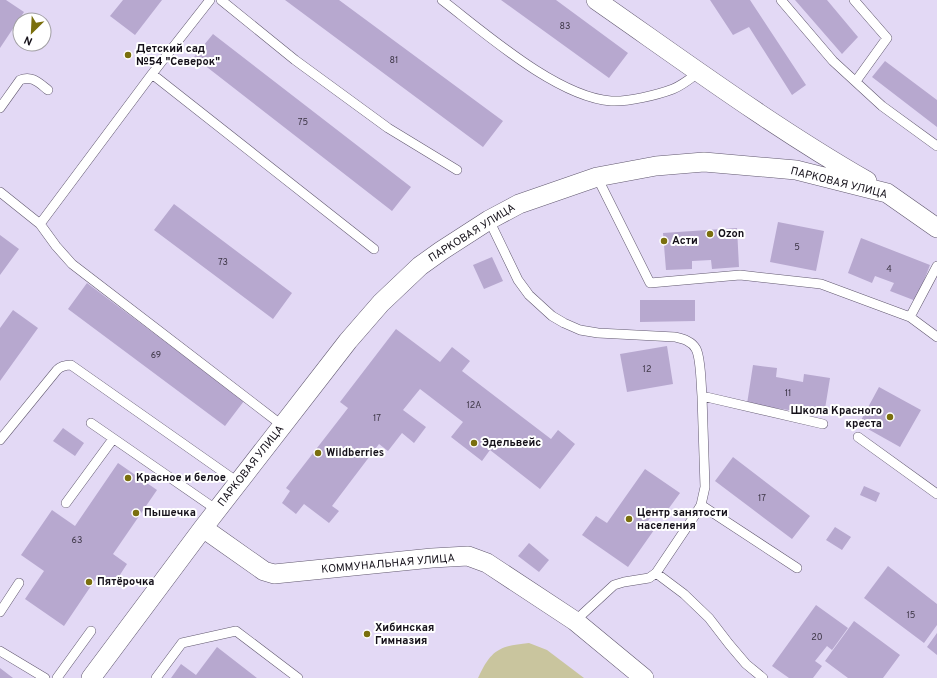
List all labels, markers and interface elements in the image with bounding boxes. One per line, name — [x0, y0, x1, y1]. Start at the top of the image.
north arrow — [12, 12, 52, 52]
house number: 83 — [560, 21, 570, 32]
text: N — [22, 32, 35, 48]
place label: Детский сад №54 "Северок" — [136, 42, 220, 69]
marker: Детский сад №54 "Северок" — [123, 50, 133, 60]
house number: 81 — [390, 55, 398, 66]
house number: 75 — [298, 117, 308, 128]
street label: ПАРКОВАЯ УЛИЦА — [789, 164, 889, 202]
street label: ПАРКОВАЯ УЛИЦА — [426, 201, 518, 265]
place label: Ozon — [718, 227, 744, 241]
marker: Ozon — [705, 229, 715, 239]
place label: Асти — [672, 234, 698, 248]
marker: Асти — [659, 236, 669, 246]
house number: 5 — [794, 242, 800, 253]
house number: 73 — [218, 257, 228, 268]
house number: 4 — [886, 264, 892, 275]
house number: 69 — [151, 350, 161, 361]
house number: 12 — [643, 364, 651, 375]
house number: 11 — [785, 388, 791, 399]
house number: 12А — [467, 400, 481, 411]
place label: Школа Красного креста — [790, 404, 882, 431]
marker: Школа Красного креста — [885, 412, 895, 422]
house number: 17 — [373, 413, 381, 424]
street label: ПАРКОВАЯ УЛИЦА — [215, 422, 287, 510]
place label: Эдельвейс — [482, 436, 541, 450]
marker: Эдельвейс — [469, 438, 479, 448]
place label: Wildberries — [326, 446, 384, 460]
marker: Wildberries — [313, 448, 323, 458]
place label: Красное и белое — [136, 471, 226, 485]
marker: Красное и белое — [123, 473, 133, 483]
house number: 17 — [758, 493, 766, 504]
place label: Пышечка — [144, 506, 196, 520]
place label: Центр занятости населения — [637, 506, 728, 533]
marker: Пышечка — [131, 508, 141, 518]
marker: Центр занятости населения — [624, 514, 634, 524]
house number: 63 — [72, 535, 82, 546]
street label: КОММУНАЛЬНАЯ УЛИЦА — [321, 551, 455, 577]
place label: Пятёрочка — [97, 575, 155, 589]
marker: Пятёрочка — [84, 577, 94, 587]
house number: 15 — [907, 610, 915, 621]
place label: Хибинская Гимназия — [375, 621, 434, 648]
marker: Хибинская Гимназия — [362, 629, 372, 639]
house number: 20 — [811, 632, 823, 643]

